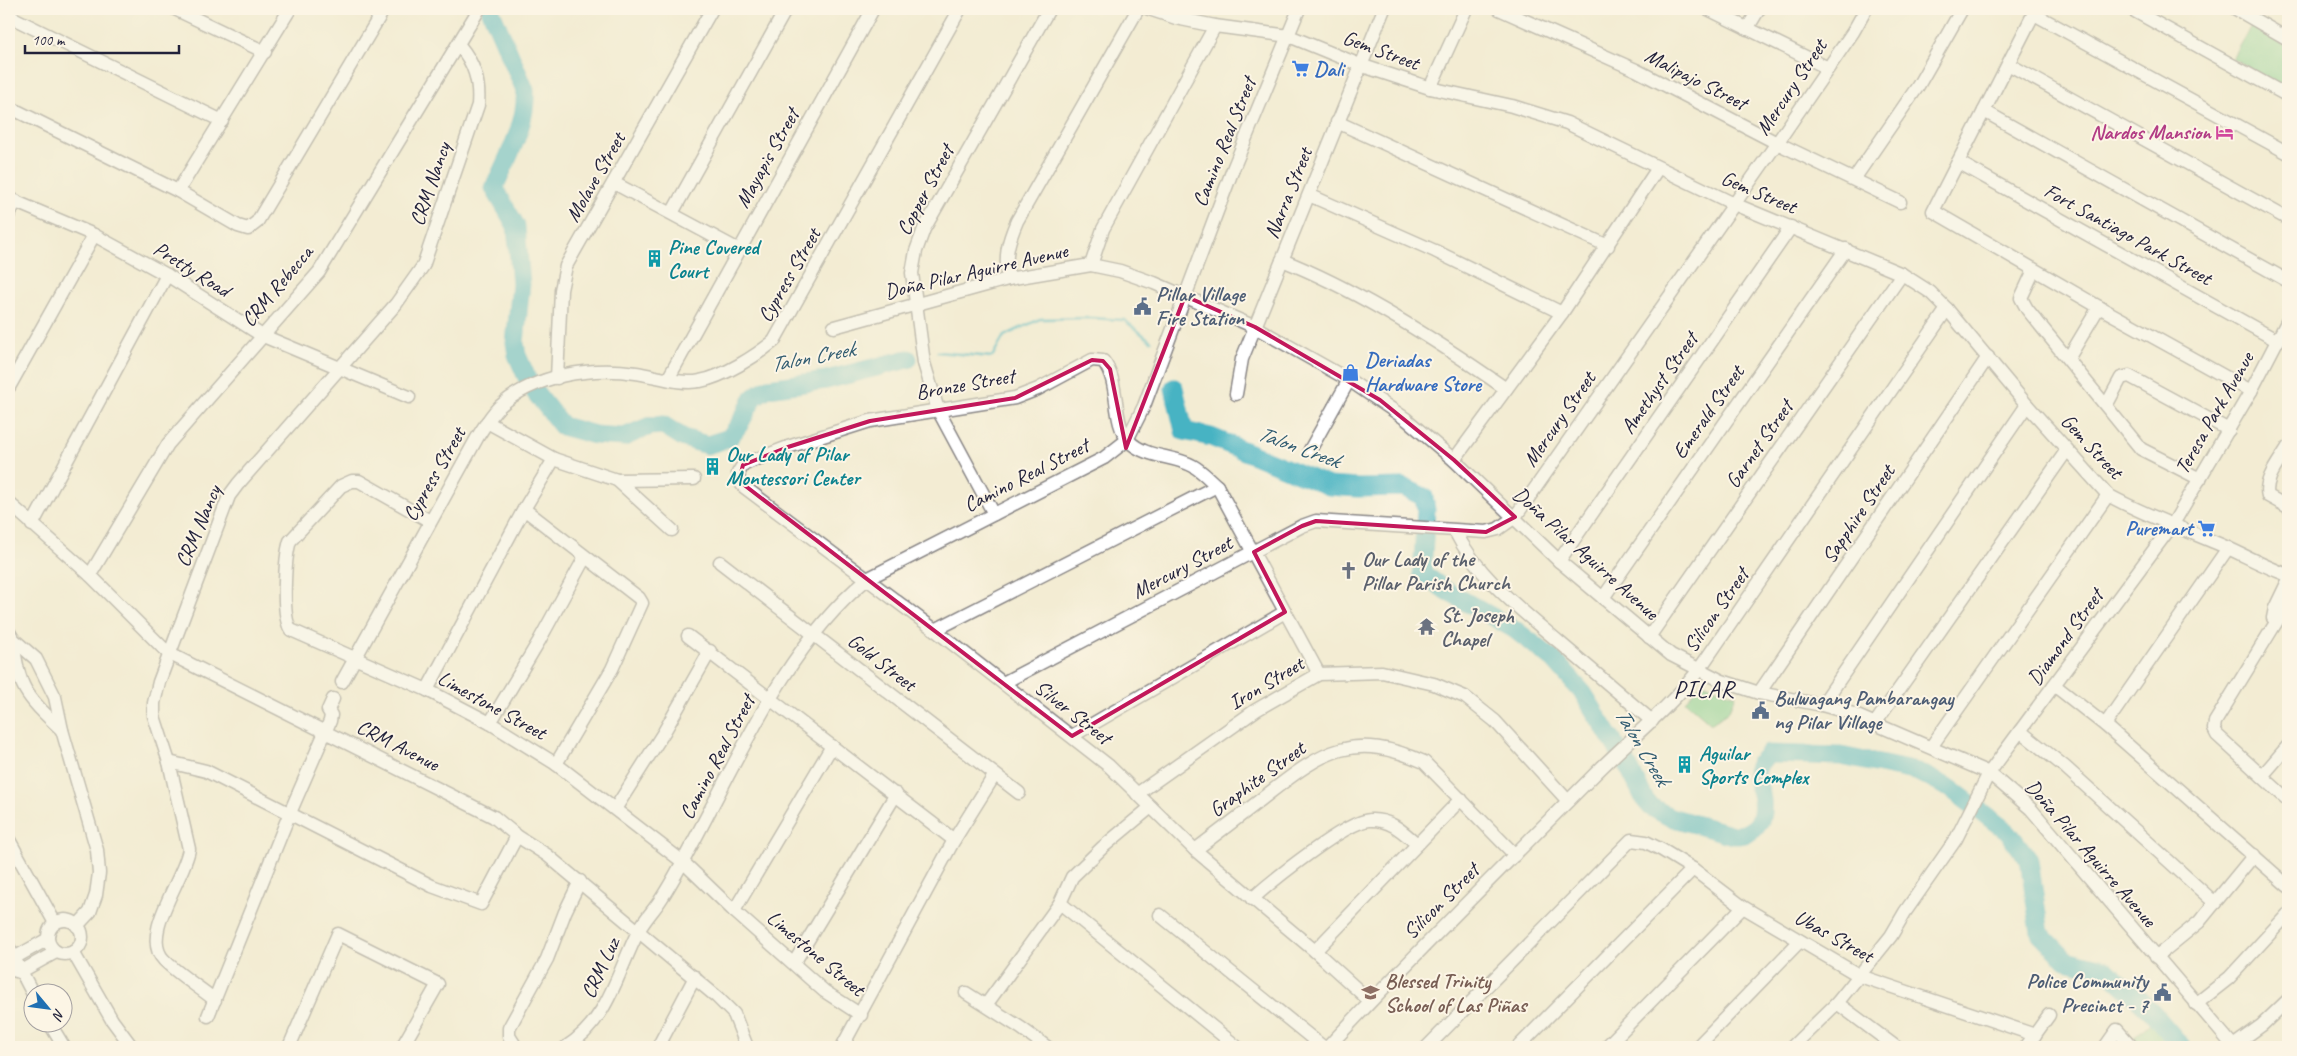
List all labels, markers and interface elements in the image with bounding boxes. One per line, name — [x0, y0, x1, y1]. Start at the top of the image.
scale bar — [25, 22, 179, 54]
street label: Gem Street — [1339, 24, 1425, 76]
text: 100 m — [32, 31, 66, 50]
street label: Mercury Street — [1750, 33, 1834, 140]
street label: Malipajo Street — [1641, 42, 1754, 117]
place label: Dali — [1314, 56, 1346, 82]
supermarket icon: Dali — [1290, 59, 1310, 79]
street label: Camino Real Street — [1186, 71, 1263, 210]
street label: Mayapis Street — [729, 101, 806, 212]
place label: Nardos Mansion — [2090, 119, 2212, 145]
hotel icon: Nardos Mansion — [2215, 122, 2235, 142]
street label: Molave Street — [559, 126, 632, 226]
street label: CRM Nancy — [404, 137, 457, 229]
street label: Copper Street — [890, 138, 961, 240]
street label: Narra Street — [1258, 142, 1319, 242]
street label: Gem Street — [1717, 165, 1802, 220]
street label: Fort Santiago Park Street — [2040, 177, 2218, 292]
street label: Cypress Street — [752, 222, 827, 327]
place label: Pine Covered Court — [668, 234, 762, 284]
street label: Pretty Road — [149, 235, 238, 305]
street label: Doña Pilar Aguirre Avenue — [882, 237, 1071, 305]
street label: CRM Rebecca — [236, 238, 320, 332]
building icon: Pine Covered Court — [644, 249, 664, 269]
place label: Pillar Village Fire Station — [1156, 281, 1247, 331]
public building icon: Pillar Village Fire Station — [1132, 296, 1152, 316]
street label: Amethyst Street — [1615, 325, 1705, 439]
water label: Talon Creek — [768, 334, 861, 379]
street label: Teresa Park Avenue — [2169, 345, 2260, 479]
place label: Deriadas Hardware Store — [1365, 347, 1483, 397]
street label: Emerald Street — [1666, 359, 1751, 464]
street label: Bronze Street — [914, 362, 1019, 405]
shop icon: Deriadas Hardware Store — [1341, 362, 1361, 382]
street label: Mercury Street — [1517, 365, 1602, 471]
street label: Garnet Street — [1719, 393, 1800, 493]
street label: Gem Street — [2055, 408, 2130, 485]
water label: Talon Creek — [1254, 419, 1347, 476]
street label: Cypress Street — [397, 421, 472, 526]
street label: Camino Real Street — [959, 431, 1096, 518]
place label: Our Lady of Pilar Montessori Center — [726, 441, 862, 491]
building icon: Our Lady of Pilar Montessori Center — [702, 456, 722, 476]
street label: Sapphire Street — [1816, 458, 1902, 568]
street label: CRM Nancy — [169, 480, 228, 571]
street label: Doña Pilar Aguirre Avenue — [1508, 481, 1665, 626]
place label: Puremart — [2125, 515, 2195, 541]
supermarket icon: Puremart — [2197, 518, 2217, 538]
street label: Mercury Street — [1127, 529, 1238, 604]
place label: Our Lady of the Pillar Parish Church — [1362, 546, 1511, 596]
street label: Silicon Street — [1678, 560, 1756, 657]
church icon: Our Lady of the Pillar Parish Church — [1338, 561, 1358, 581]
street label: Diamond Street — [2021, 581, 2110, 690]
place label: St. Joseph Chapel — [1441, 602, 1515, 652]
temple icon: St. Joseph Chapel — [1417, 617, 1437, 637]
street label: Gold Street — [843, 627, 923, 698]
street label: Iron Street — [1224, 649, 1310, 716]
street label: Limestone Street — [433, 665, 553, 746]
street label: Silver Street — [1029, 674, 1119, 752]
district label: PILAR — [1674, 674, 1737, 704]
place label: Bulwagang Pambarangay ng Pilar Village — [1774, 685, 1955, 735]
street label: Camino Real Street — [673, 688, 762, 824]
public building icon: Bulwagang Pambarangay ng Pilar Village — [1750, 700, 1770, 720]
water label: Talon Creek — [1608, 703, 1678, 794]
street label: CRM Avenue — [353, 713, 444, 777]
street label: Graphite Street — [1204, 734, 1312, 823]
place label: Aguilar Sports Complex — [1699, 740, 1810, 790]
building icon: Aguilar Sports Complex — [1675, 755, 1695, 775]
street label: Doña Pilar Aguirre Avenue — [2020, 774, 2163, 933]
street label: Silicon Street — [1397, 855, 1487, 945]
street label: Ubas Street — [1790, 904, 1880, 969]
street label: Limestone Street — [762, 905, 872, 1003]
street label: CRM Luz — [575, 932, 626, 1002]
place label: Blessed Trinity School of Las Piñas — [1385, 968, 1529, 1018]
place label: Police Community Precinct - 7 — [2027, 968, 2151, 1018]
school or university icon: Blessed Trinity School of Las Piñas — [1361, 983, 1381, 1003]
public building icon: Police Community Precinct - 7 — [2152, 983, 2172, 1003]
north arrow — [22, 984, 72, 1034]
text: N — [48, 1006, 68, 1024]

